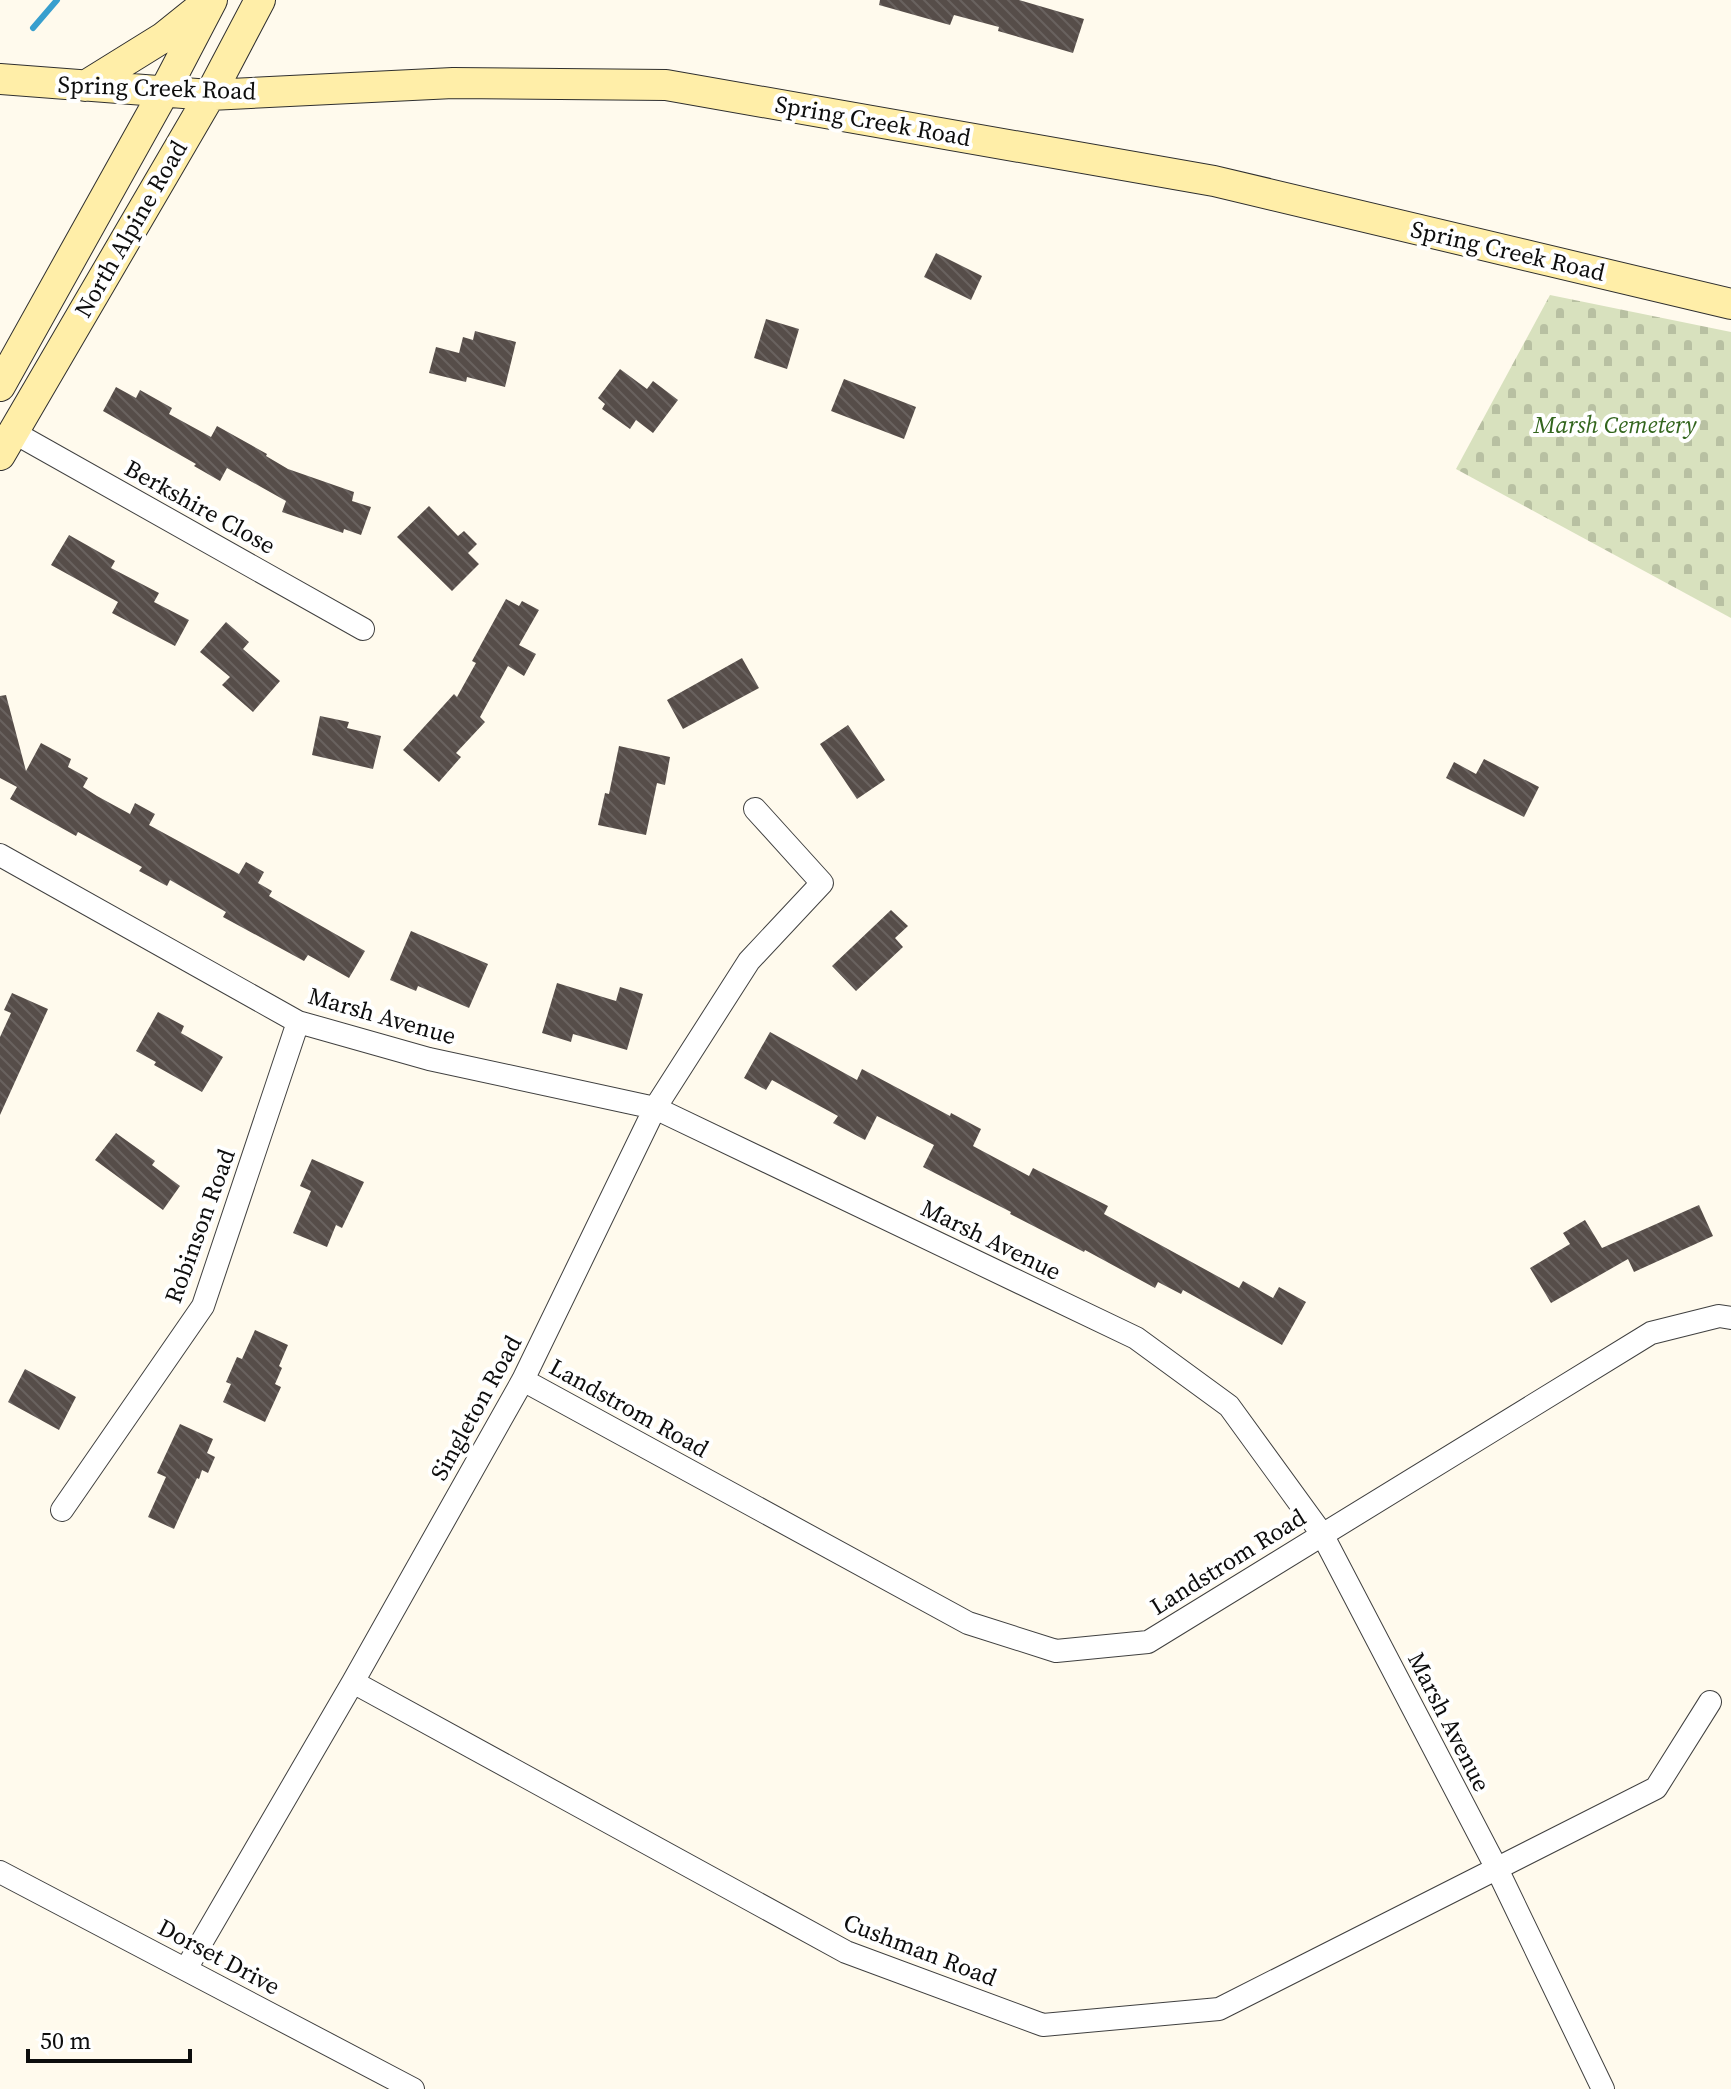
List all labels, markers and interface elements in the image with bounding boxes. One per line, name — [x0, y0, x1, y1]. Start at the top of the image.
street label: Spring Creek Road — [57, 68, 257, 107]
street label: Spring Creek Road — [773, 87, 974, 154]
street label: North Alpine Road — [66, 134, 195, 323]
street label: Spring Creek Road — [1408, 212, 1609, 289]
park label: Marsh Cemetery — [1533, 408, 1697, 441]
street label: Berkshire Close — [119, 451, 282, 562]
street label: Marsh Avenue — [304, 979, 460, 1052]
street label: Robinson Road — [156, 1144, 243, 1308]
street label: Marsh Avenue — [916, 1191, 1067, 1288]
street label: Singleton Road — [422, 1329, 529, 1486]
street label: Landstrom Road — [544, 1350, 715, 1465]
street label: Landstrom Road — [1144, 1500, 1312, 1623]
street label: Marsh Avenue — [1400, 1646, 1499, 1797]
street label: Cushman Road — [839, 1905, 1002, 1994]
street label: Dorset Drive — [152, 1911, 286, 2003]
scale bar — [28, 2013, 190, 2063]
text: 50 m — [40, 2024, 91, 2057]

